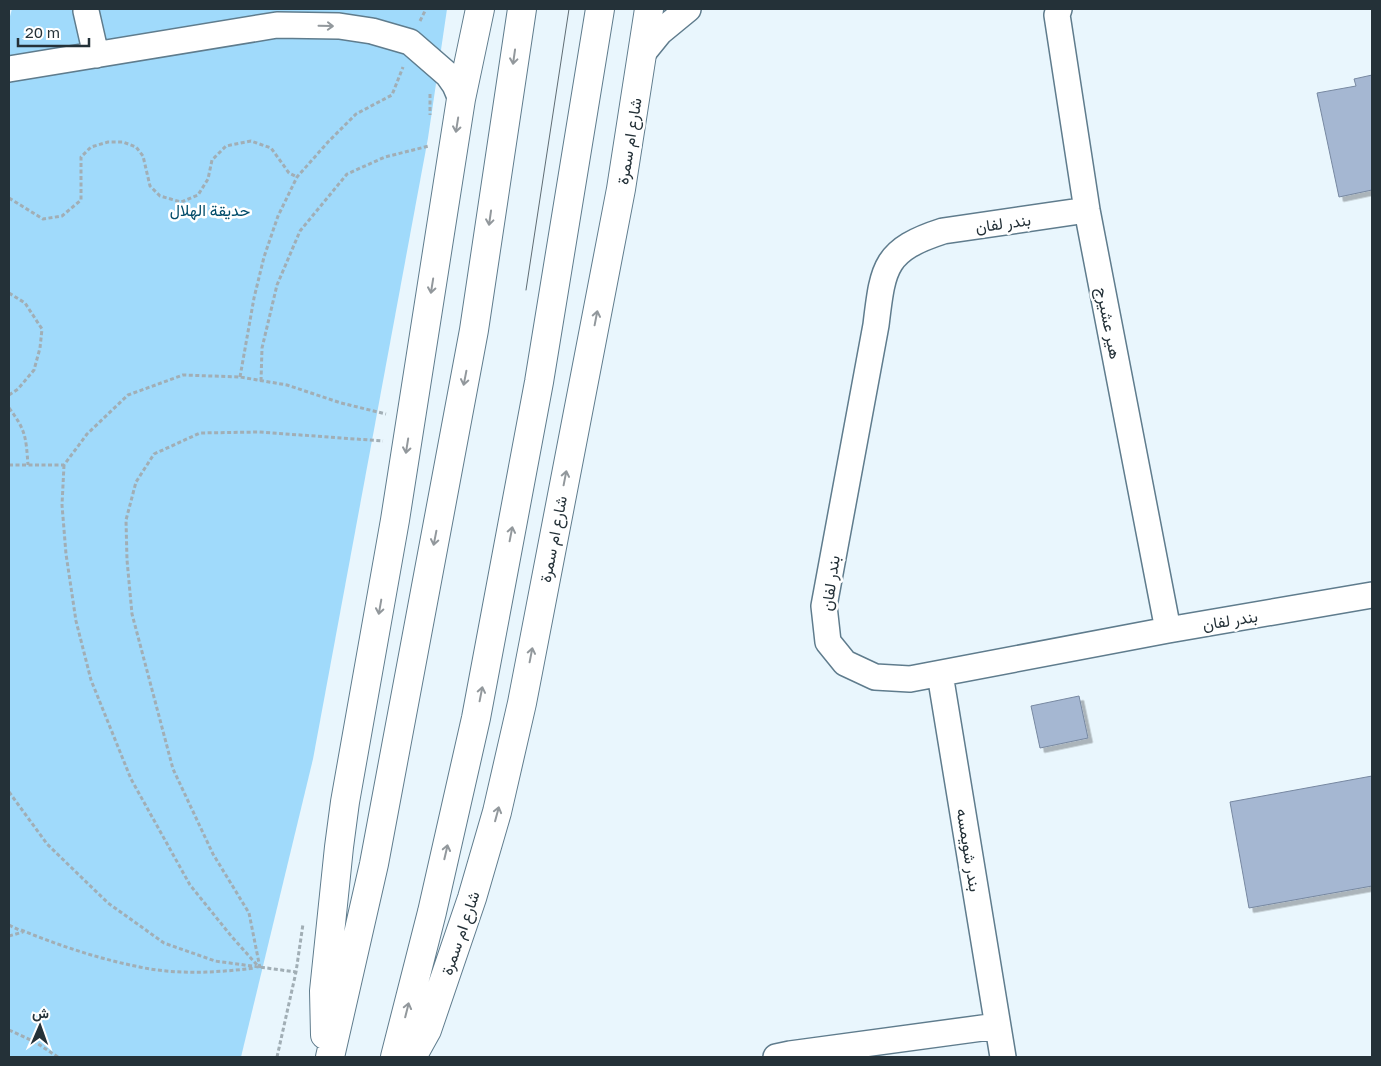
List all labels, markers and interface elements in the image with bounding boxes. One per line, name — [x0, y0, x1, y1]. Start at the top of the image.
scale bar — [18, 15, 89, 47]
one-way arrow — [318, 21, 334, 31]
text: 20 m — [25, 23, 60, 41]
one-way arrow — [509, 49, 519, 65]
street label: شارع ام سمرة — [612, 96, 648, 186]
one-way arrow — [452, 117, 462, 133]
park label: حديقة الهلال — [170, 200, 251, 221]
one-way arrow — [485, 209, 495, 225]
street label: بندر لفان — [974, 209, 1032, 238]
one-way arrow — [427, 278, 437, 294]
street label: هير عشيرج — [1090, 285, 1126, 361]
one-way arrow — [592, 311, 601, 327]
one-way arrow — [459, 370, 469, 386]
one-way arrow — [401, 438, 411, 454]
one-way arrow — [561, 470, 570, 486]
street label: شارع ام سمرة — [535, 494, 573, 584]
one-way arrow — [506, 526, 516, 542]
one-way arrow — [430, 529, 439, 545]
street label: بندر لفان — [816, 554, 845, 612]
one-way arrow — [374, 598, 384, 614]
street label: بندر لفان — [1201, 606, 1259, 635]
one-way arrow — [527, 647, 536, 663]
one-way arrow — [476, 686, 486, 702]
one-way arrow — [493, 806, 502, 822]
street label: بندر شويمسه — [952, 807, 985, 893]
one-way arrow — [442, 845, 451, 861]
street label: شارع ام سمرة — [436, 888, 486, 978]
north arrow — [15, 1001, 65, 1051]
one-way arrow — [403, 1002, 412, 1018]
text: ش — [32, 1004, 49, 1022]

